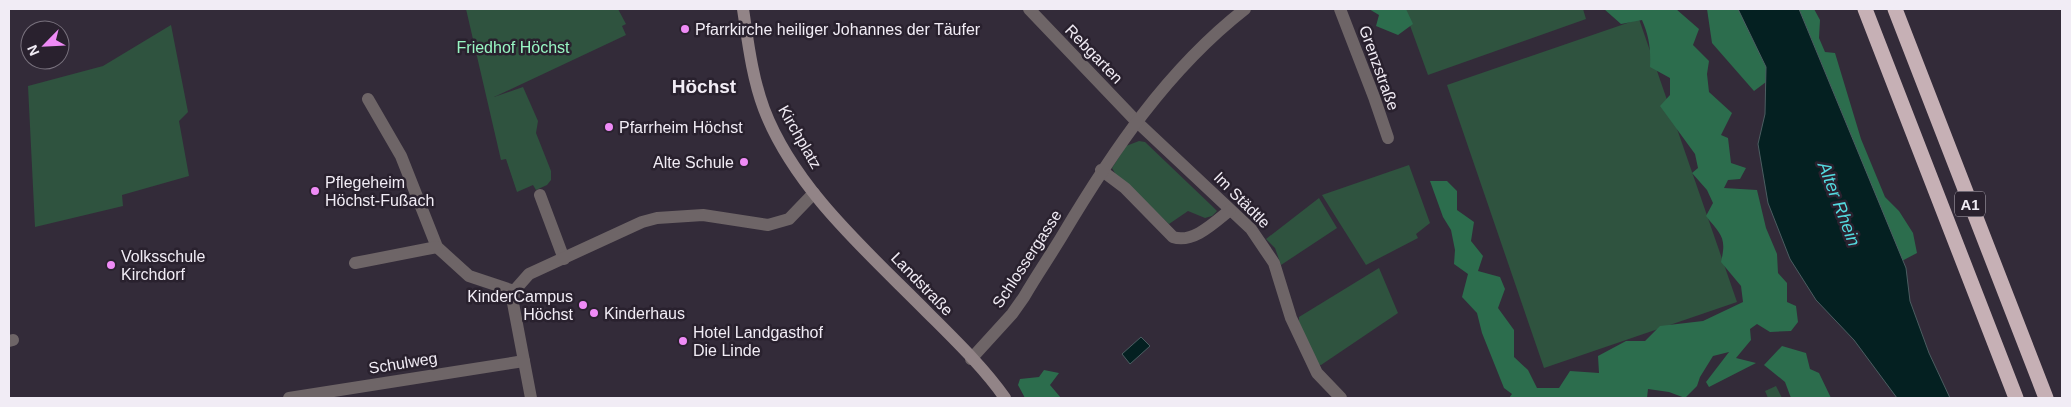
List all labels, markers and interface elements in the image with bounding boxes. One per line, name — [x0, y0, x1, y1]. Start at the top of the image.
north arrow — [20, 20, 70, 70]
place label: Pfarrkirche heiliger Johannes der Täufer — [695, 21, 981, 38]
street label: Rebgarten — [1062, 21, 1126, 87]
marker: Pfarrkirche heiliger Johannes der Täufer — [679, 23, 691, 35]
street label: Grenzstraße — [1356, 23, 1402, 113]
park label: Friedhof Höchst — [457, 39, 570, 56]
text: N — [24, 42, 42, 58]
district label: Höchst — [672, 76, 737, 97]
street label: Kirchplatz — [775, 102, 825, 172]
place label: Pfarrheim Höchst — [619, 119, 743, 136]
marker: Pfarrheim Höchst — [603, 121, 615, 133]
place label: Alte Schule — [653, 154, 734, 171]
marker: Alte Schule — [738, 156, 750, 168]
water label: Alter Rhein — [1813, 158, 1864, 249]
street label: Im Städtle — [1211, 169, 1274, 232]
place label: Pflegeheim Höchst-Fußach — [325, 174, 434, 209]
marker: Pflegeheim Höchst-Fußach — [309, 185, 321, 197]
road number: A1 — [1955, 192, 1985, 216]
street label: Schlossergasse — [989, 207, 1065, 311]
place label: Volksschule Kirchdorf — [121, 248, 206, 283]
street label: Landstraße — [888, 249, 956, 319]
marker: Volksschule Kirchdorf — [105, 259, 117, 271]
place label: KinderCampus Höchst — [467, 288, 574, 323]
marker: KinderCampus Höchst — [577, 299, 589, 311]
place label: Kinderhaus — [604, 305, 685, 322]
marker: Kinderhaus — [588, 307, 600, 319]
place label: Hotel Landgasthof Die Linde — [693, 324, 823, 359]
marker: Hotel Landgasthof Die Linde — [677, 335, 689, 347]
street label: Schulweg — [367, 349, 439, 377]

